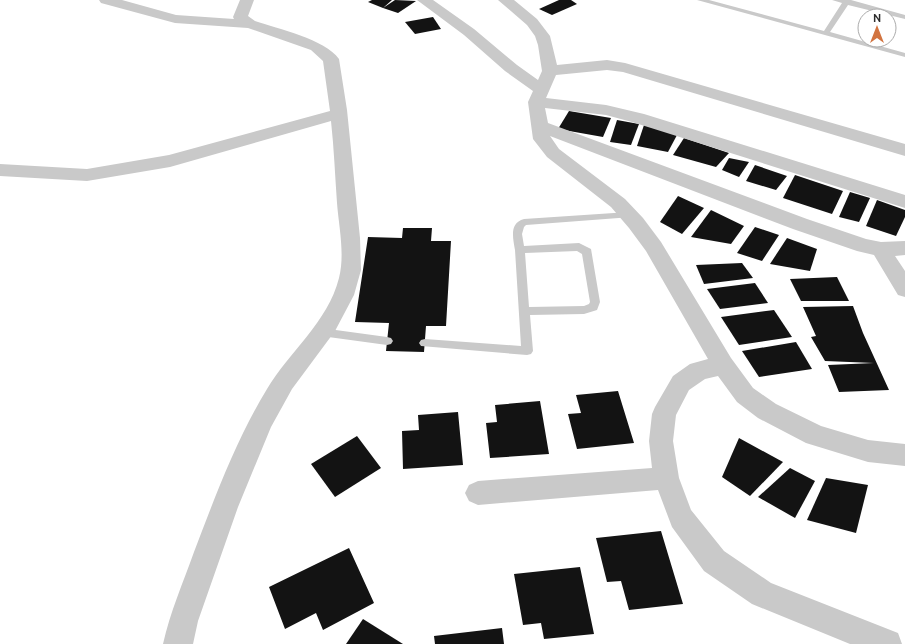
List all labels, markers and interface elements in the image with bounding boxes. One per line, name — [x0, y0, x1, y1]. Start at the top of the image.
north arrow — [857, 8, 897, 48]
text: N — [873, 12, 881, 24]

